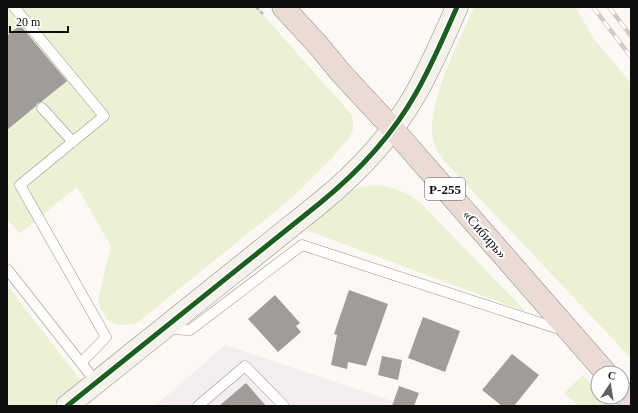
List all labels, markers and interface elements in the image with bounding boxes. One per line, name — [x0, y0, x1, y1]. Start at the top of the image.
scale bar — [10, 8, 68, 34]
text: 20 m — [16, 15, 41, 29]
road number: Р-255 — [425, 178, 465, 200]
street label: «Сибирь» — [460, 207, 510, 261]
north arrow — [590, 365, 630, 405]
text: С — [607, 369, 617, 382]

